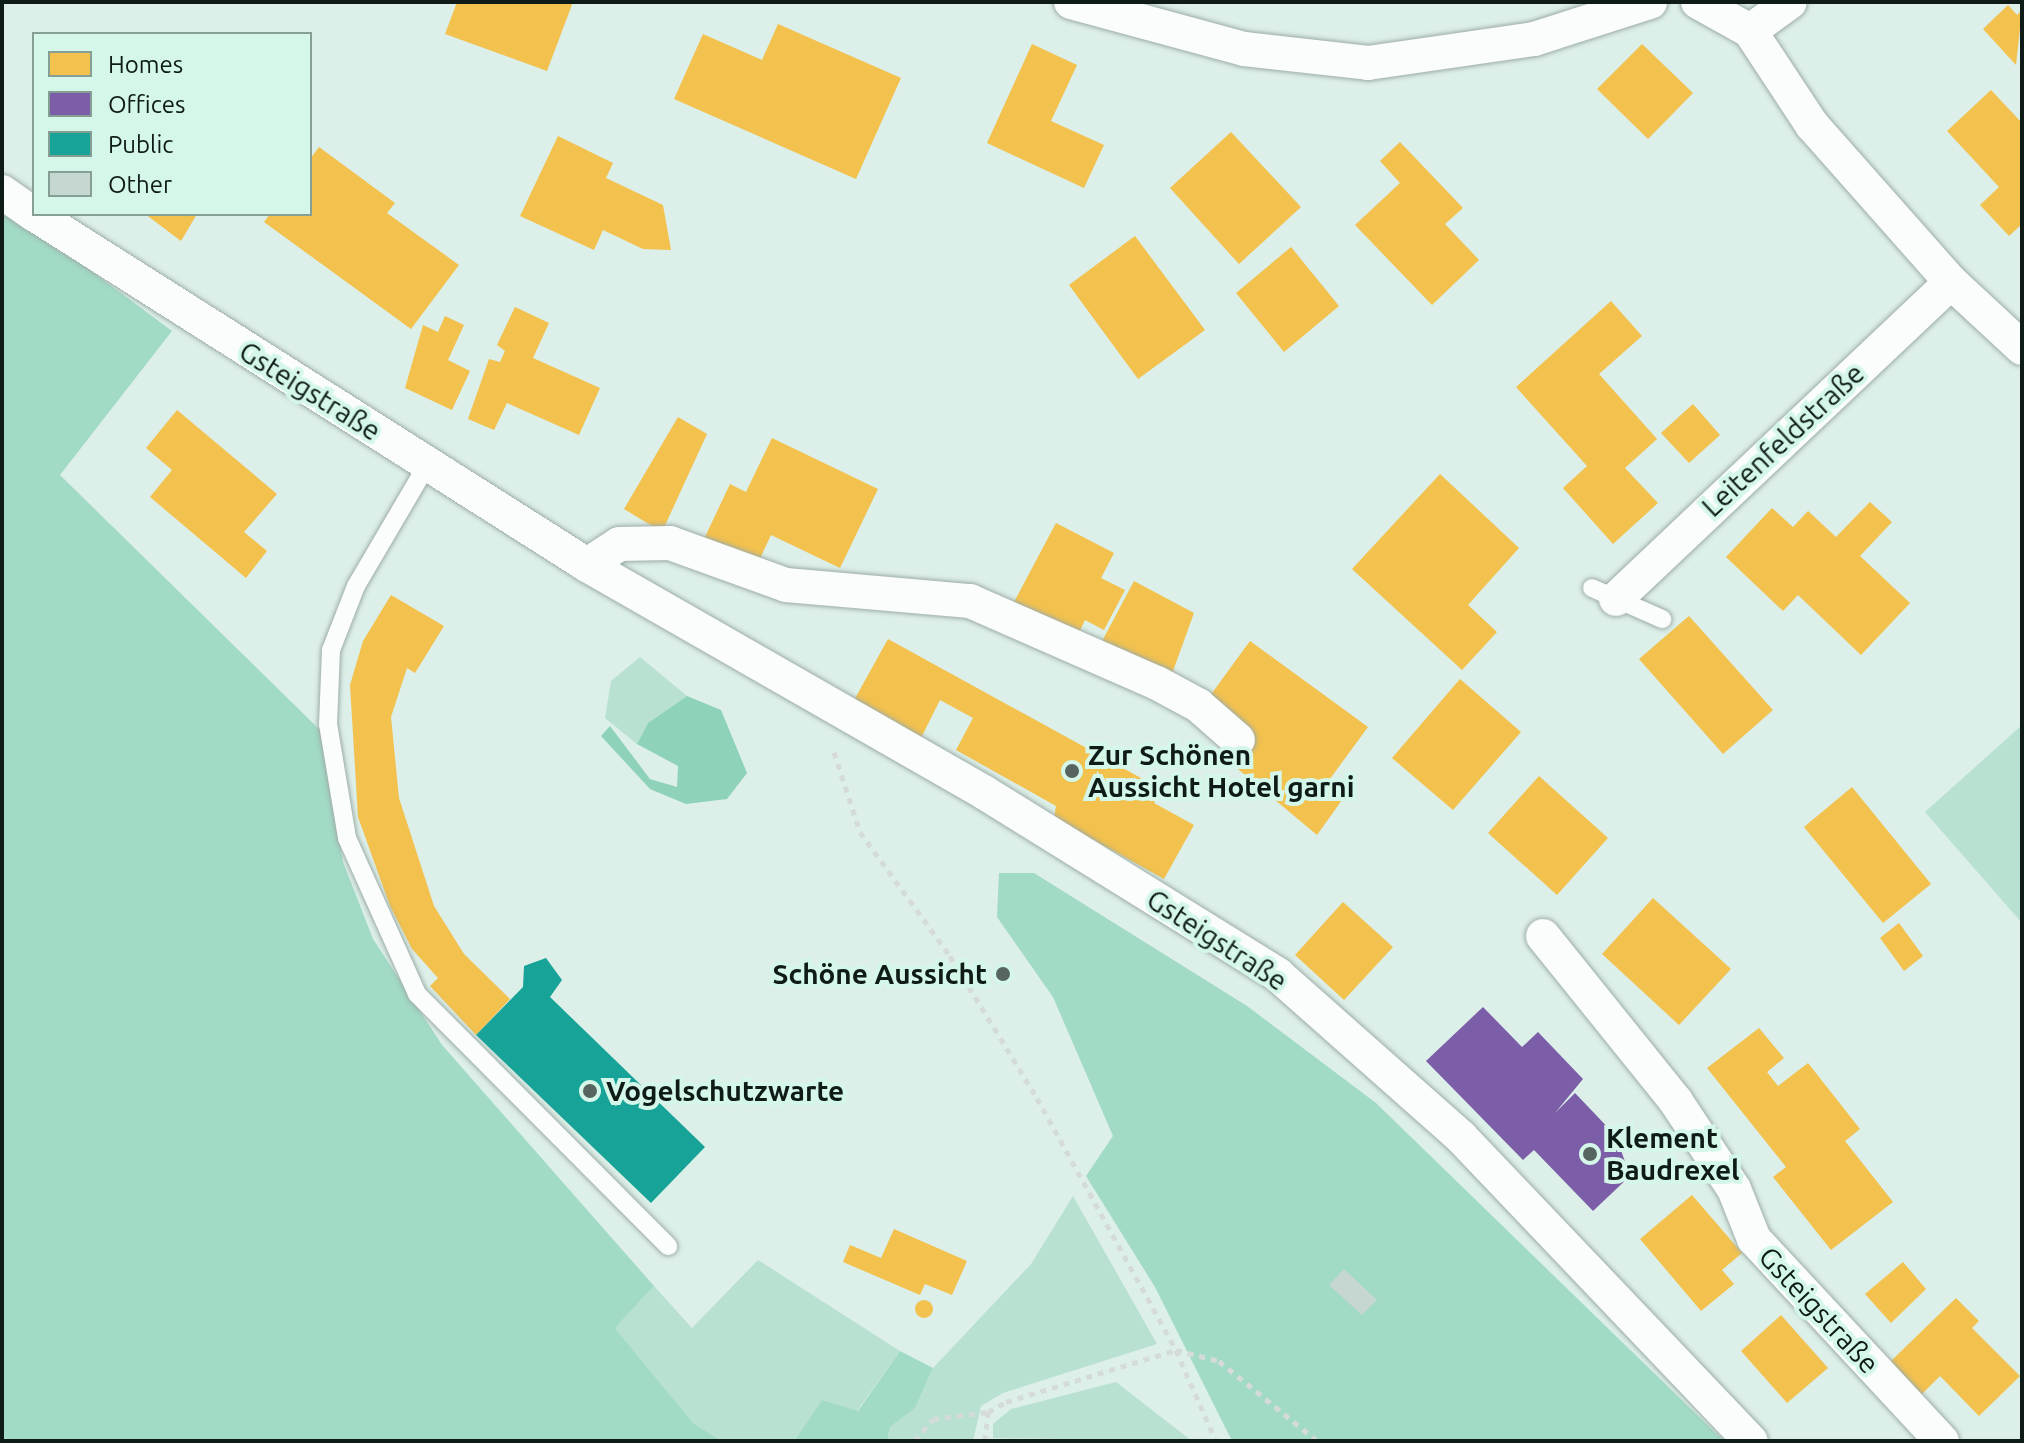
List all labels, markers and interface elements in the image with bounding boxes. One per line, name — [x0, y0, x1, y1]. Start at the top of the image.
legend — [32, 32, 312, 216]
text: Homes — [108, 51, 183, 78]
text: Offices — [108, 91, 186, 118]
text: Public — [108, 131, 173, 158]
text: Other — [108, 171, 172, 198]
street label: Gsteigstraße — [233, 334, 387, 448]
street label: Leitenfeldstraße — [1695, 356, 1871, 524]
place label: Zur Schönen Aussicht Hotel garni — [1088, 738, 1355, 804]
marker: Zur Schönen Aussicht Hotel garni — [1063, 762, 1081, 780]
street label: Gsteigstraße — [1141, 882, 1293, 998]
place label: Schöne Aussicht — [772, 957, 987, 991]
marker: Schöne Aussicht — [994, 965, 1012, 983]
place label: Vogelschutzwarte — [606, 1074, 844, 1108]
marker: Vogelschutzwarte — [581, 1082, 599, 1100]
place label: Klement Baudrexel — [1606, 1121, 1740, 1187]
marker: Klement Baudrexel — [1581, 1145, 1599, 1163]
street label: Gsteigstraße — [1752, 1240, 1886, 1380]

